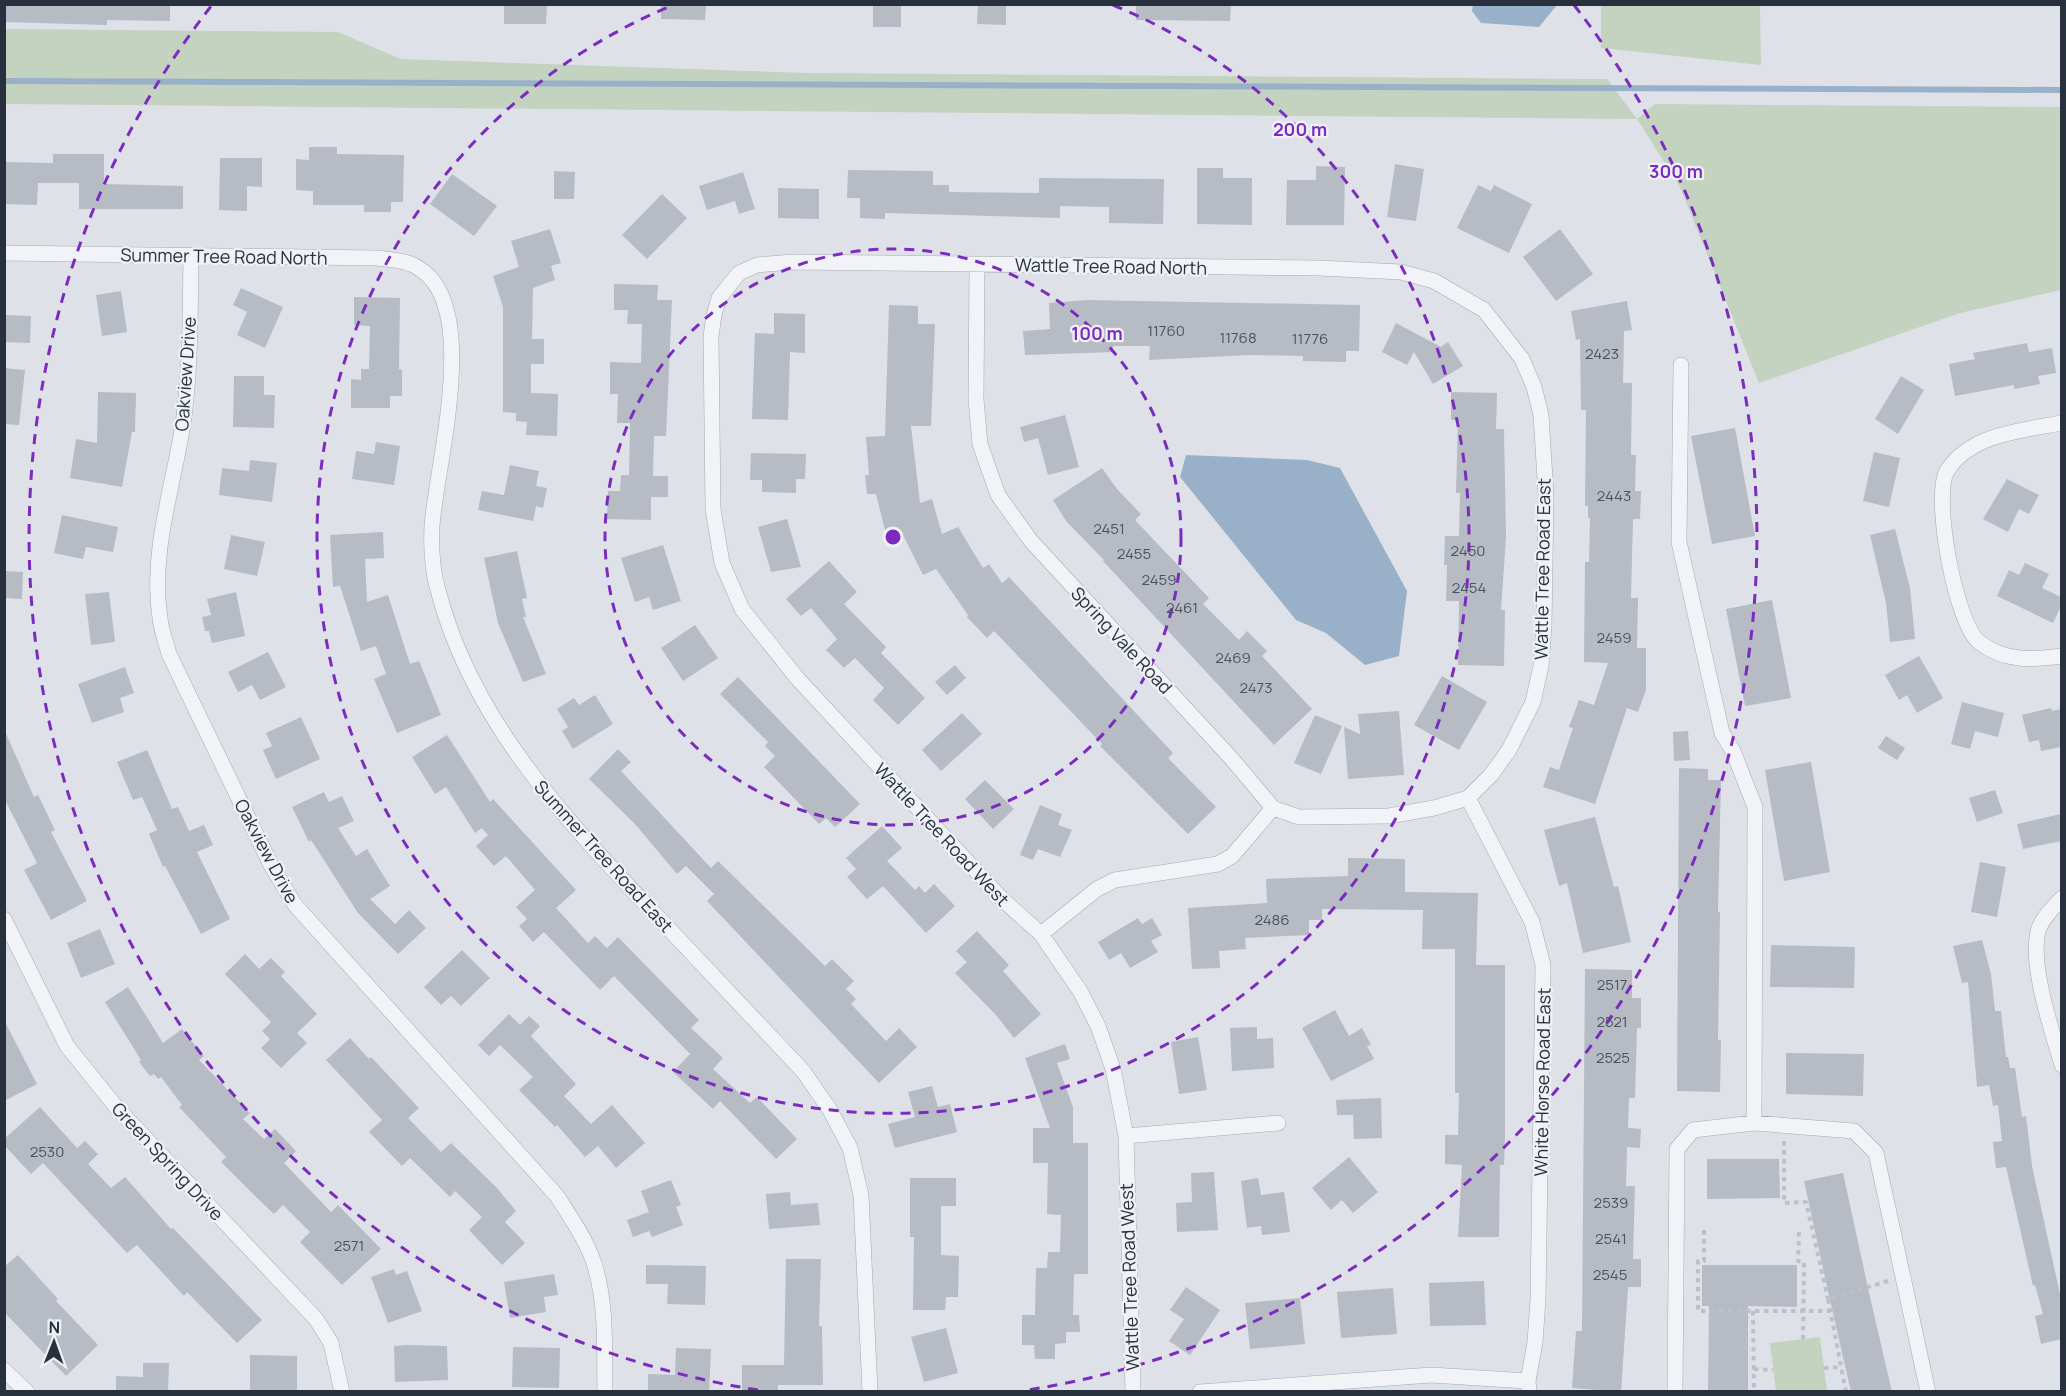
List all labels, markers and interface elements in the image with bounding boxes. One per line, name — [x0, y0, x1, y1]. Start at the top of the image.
text: 200 m — [1273, 117, 1327, 141]
text: 300 m — [1649, 159, 1703, 183]
street label: Summer Tree Road North — [120, 242, 328, 270]
street label: Wattle Tree Road North — [1015, 252, 1207, 280]
street label: Oakview Drive — [169, 316, 201, 432]
house number: 11760 — [1147, 320, 1185, 341]
text: 100 m — [1071, 321, 1123, 345]
house number: 11768 — [1219, 327, 1257, 348]
house number: 11776 — [1292, 328, 1328, 349]
house number: 2423 — [1585, 343, 1619, 364]
street label: Wattle Tree Road East — [1528, 478, 1556, 660]
house number: 2443 — [1597, 485, 1631, 506]
house number: 2451 — [1093, 518, 1125, 539]
centre of rings — [883, 527, 903, 547]
house number: 2450 — [1451, 540, 1485, 561]
house number: 2455 — [1117, 543, 1151, 564]
house number: 2459 — [1141, 569, 1177, 590]
house number: 2454 — [1452, 577, 1486, 598]
street label: Spring Vale Road — [1066, 581, 1178, 699]
house number: 2461 — [1166, 597, 1198, 618]
house number: 2459 — [1596, 627, 1632, 648]
house number: 2469 — [1215, 647, 1251, 668]
house number: 2473 — [1240, 677, 1272, 698]
street label: Wattle Tree Road West — [869, 757, 1015, 911]
street label: Summer Tree Road East — [529, 775, 679, 937]
street label: Oakview Drive — [229, 795, 305, 907]
house number: 2486 — [1254, 909, 1290, 930]
house number: 2517 — [1597, 974, 1627, 995]
street label: White Horse Road East — [1528, 988, 1556, 1176]
house number: 2521 — [1596, 1011, 1628, 1032]
house number: 2525 — [1596, 1047, 1630, 1068]
street label: Green Spring Drive — [107, 1097, 229, 1225]
house number: 2530 — [30, 1141, 64, 1162]
street label: Wattle Tree Road West — [1114, 1183, 1144, 1371]
house number: 2539 — [1594, 1192, 1628, 1213]
house number: 2541 — [1595, 1228, 1627, 1249]
house number: 2571 — [334, 1235, 364, 1256]
house number: 2545 — [1593, 1264, 1627, 1285]
north arrow — [24, 1312, 84, 1372]
text: N — [48, 1316, 60, 1338]

